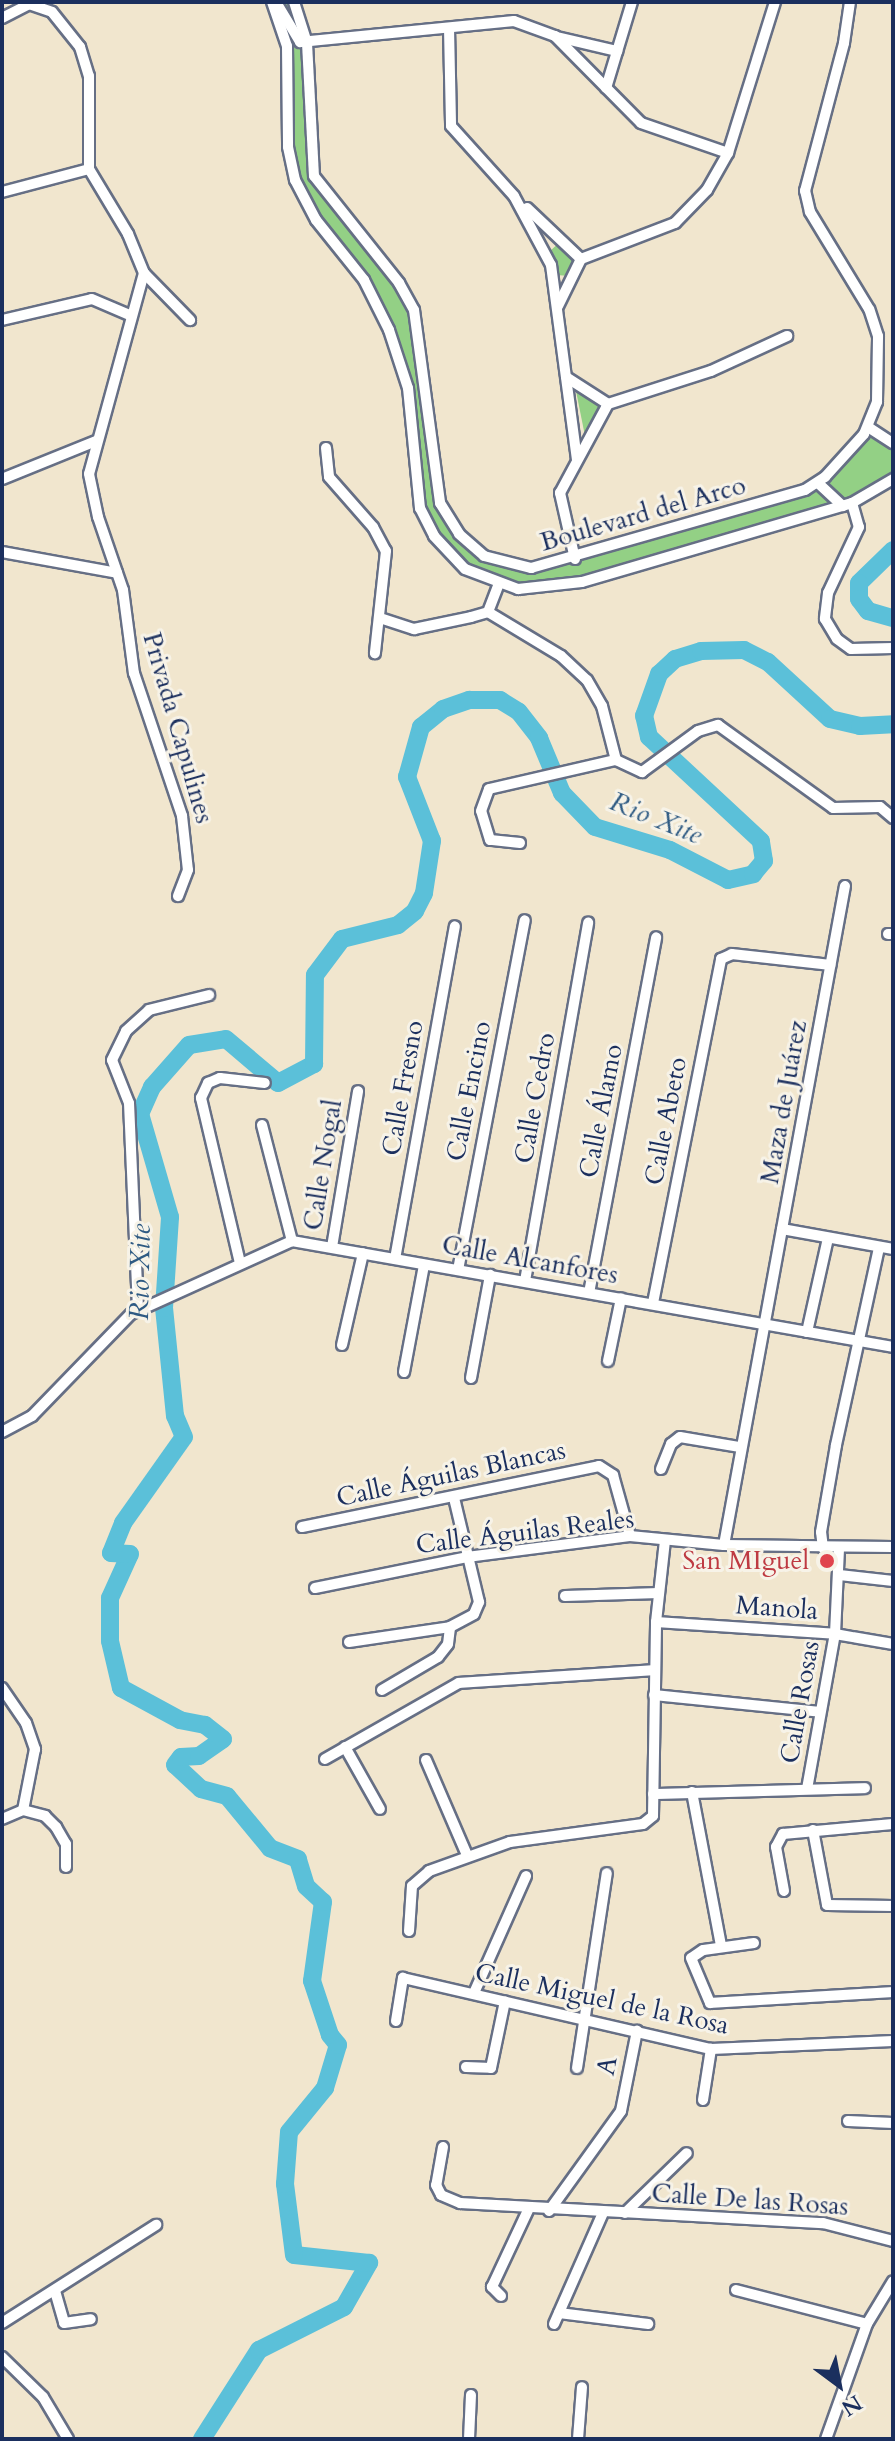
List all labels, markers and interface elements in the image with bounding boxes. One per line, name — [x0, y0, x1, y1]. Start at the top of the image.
street label: Boulevard del Arco — [537, 470, 749, 558]
street label: Privada Capulines — [136, 629, 220, 827]
water label: Rio Xite — [605, 784, 707, 852]
street label: Calle Fresno — [376, 1018, 430, 1158]
street label: Calle Encino — [440, 1018, 498, 1164]
street label: Maza de Juárez — [754, 1018, 814, 1186]
street label: Calle Cedro — [508, 1030, 562, 1166]
street label: Calle Álamo — [573, 1042, 629, 1180]
street label: Calle Abeto — [638, 1054, 694, 1188]
street label: Calle Nogal — [297, 1097, 349, 1233]
water label: Rio Xite — [122, 1223, 158, 1321]
street label: Calle Alcanfores — [440, 1229, 620, 1291]
street label: Calle Águilas Blancas — [334, 1434, 568, 1514]
street label: Calle Águilas Reales — [414, 1503, 636, 1561]
place label: San MIguel — [682, 1545, 809, 1577]
marker: San MIguel — [816, 1550, 838, 1572]
street label: Manola — [735, 1590, 819, 1626]
street label: Calle Rosas — [774, 1638, 826, 1766]
street label: Calle Miguel de la Rosa — [472, 1957, 732, 2041]
street label: A — [590, 2054, 624, 2078]
street label: Calle De las Rosas — [651, 2178, 849, 2222]
north arrow — [799, 2345, 879, 2425]
text: N — [836, 2388, 868, 2423]

